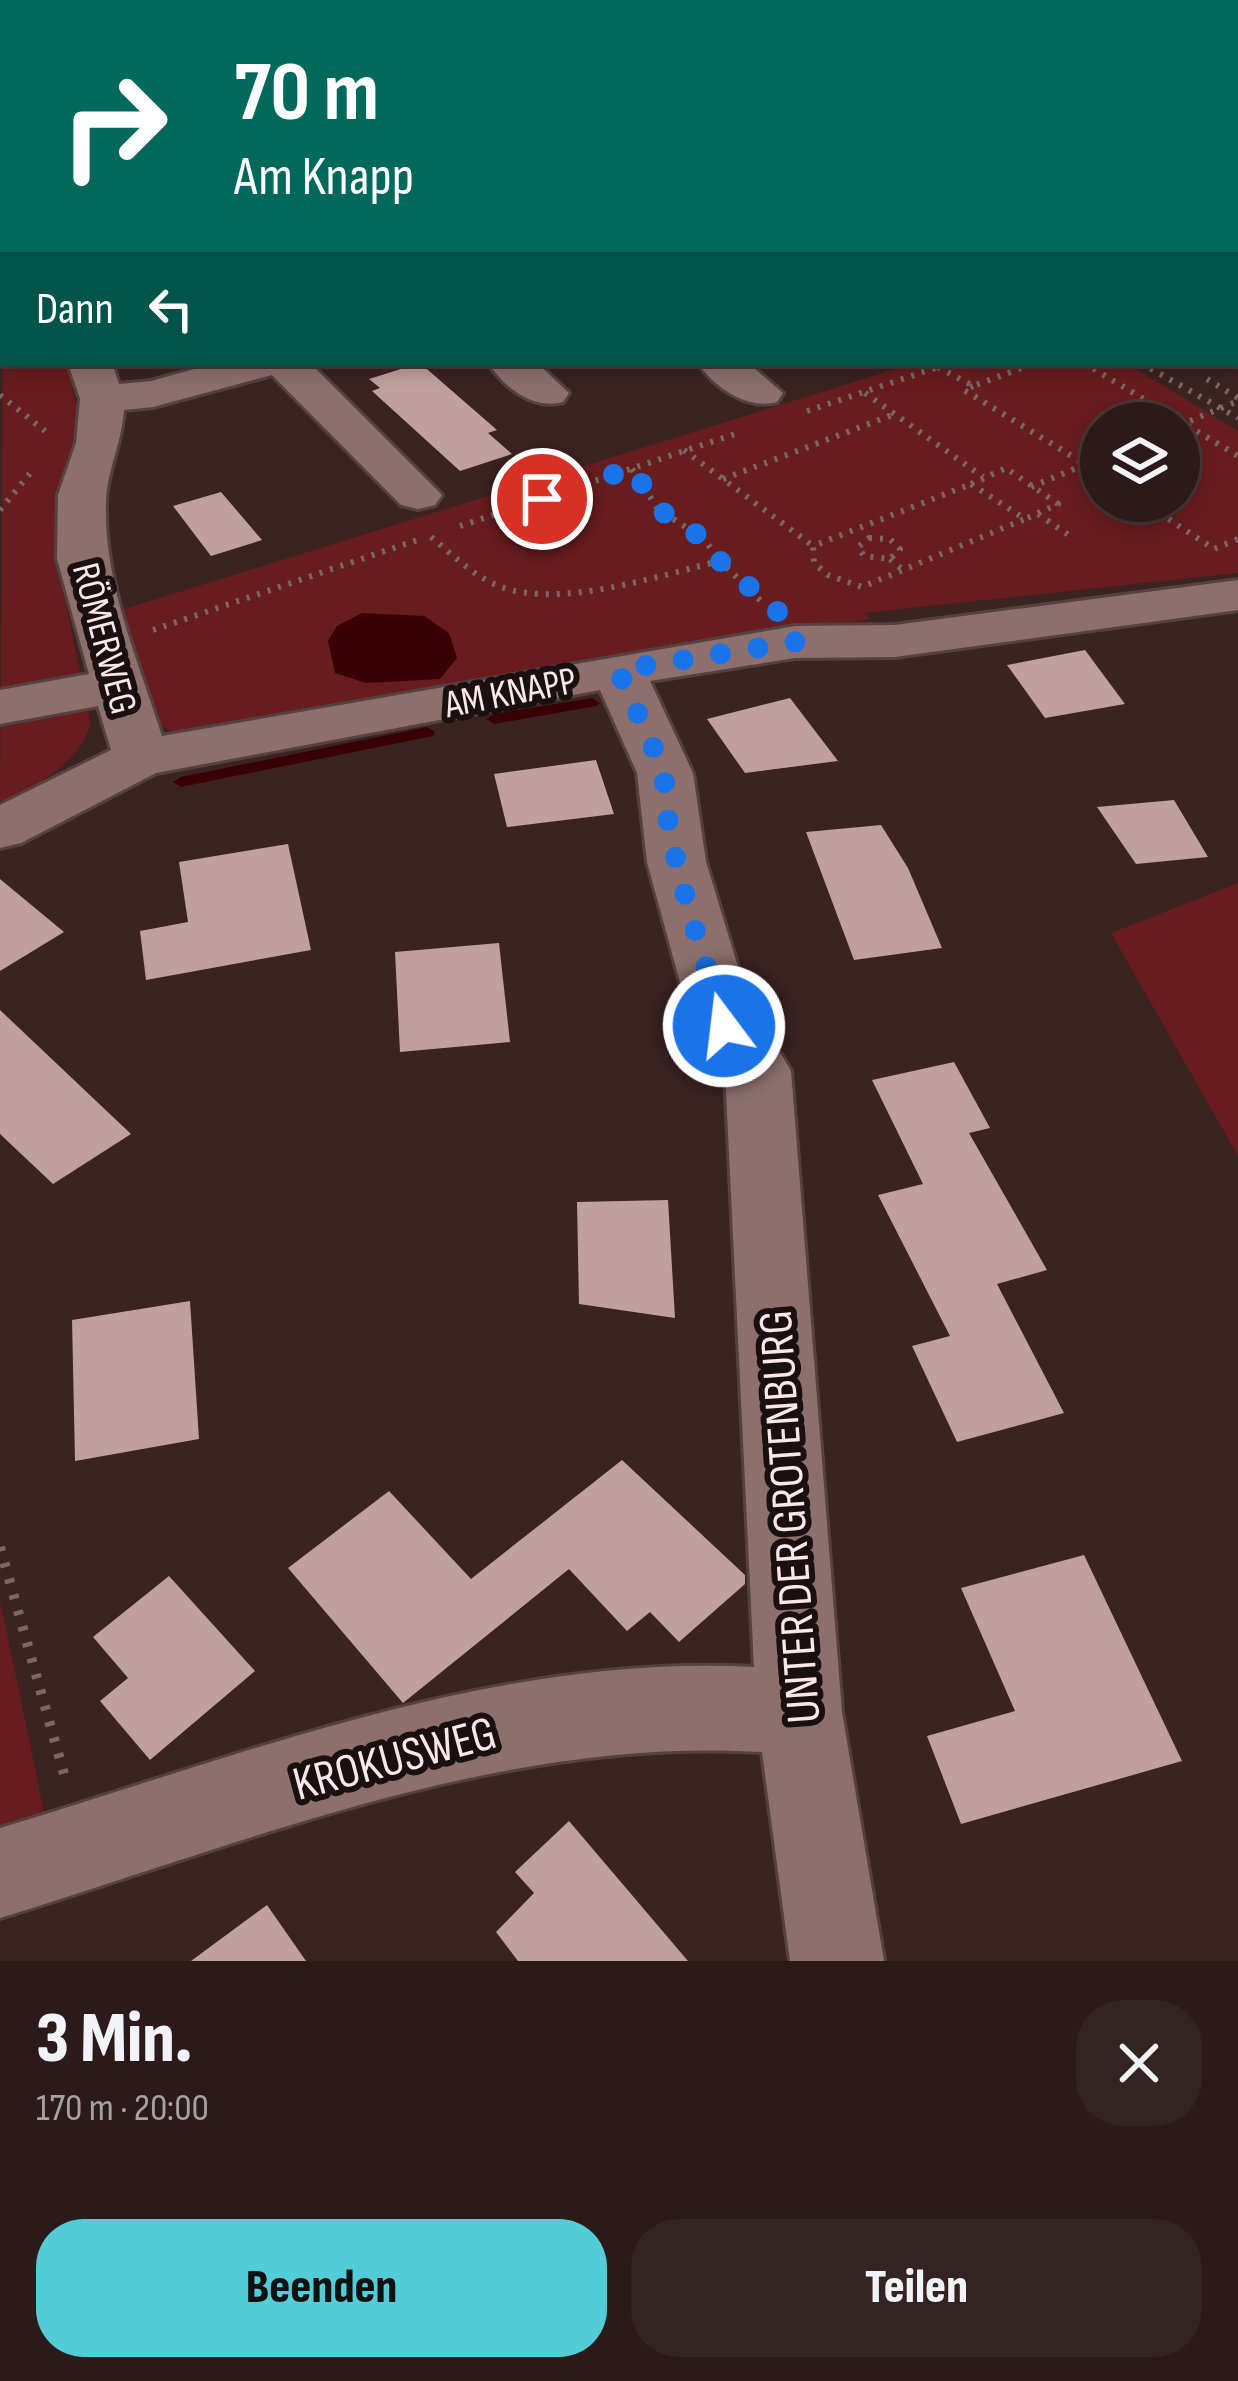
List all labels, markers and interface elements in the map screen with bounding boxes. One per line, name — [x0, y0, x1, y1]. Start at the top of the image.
text: 70 m — [234, 43, 379, 144]
icon: right — [36, 48, 192, 204]
text: Am Knapp — [234, 145, 414, 210]
icon: left — [138, 276, 204, 342]
text: Dann — [36, 282, 114, 337]
map controls — [1080, 402, 1200, 522]
button: layers — [1080, 402, 1200, 522]
pin — [491, 448, 593, 550]
icon: arrive — [509, 466, 575, 532]
street label: RÖMERWEG — [61, 558, 146, 719]
street label: AM KNAPP — [440, 658, 580, 729]
position arrow — [661, 963, 787, 1089]
street label: UNTER DER GROTENBURG — [748, 1308, 833, 1725]
street label: KROKUSWEG — [287, 1705, 502, 1814]
text: 3 Min. — [36, 1996, 192, 2083]
button: close — [1076, 2000, 1202, 2126]
text: 170 m · 20:00 — [36, 2085, 209, 2132]
button: Beenden — [36, 2219, 607, 2357]
button: Teilen — [631, 2219, 1202, 2357]

